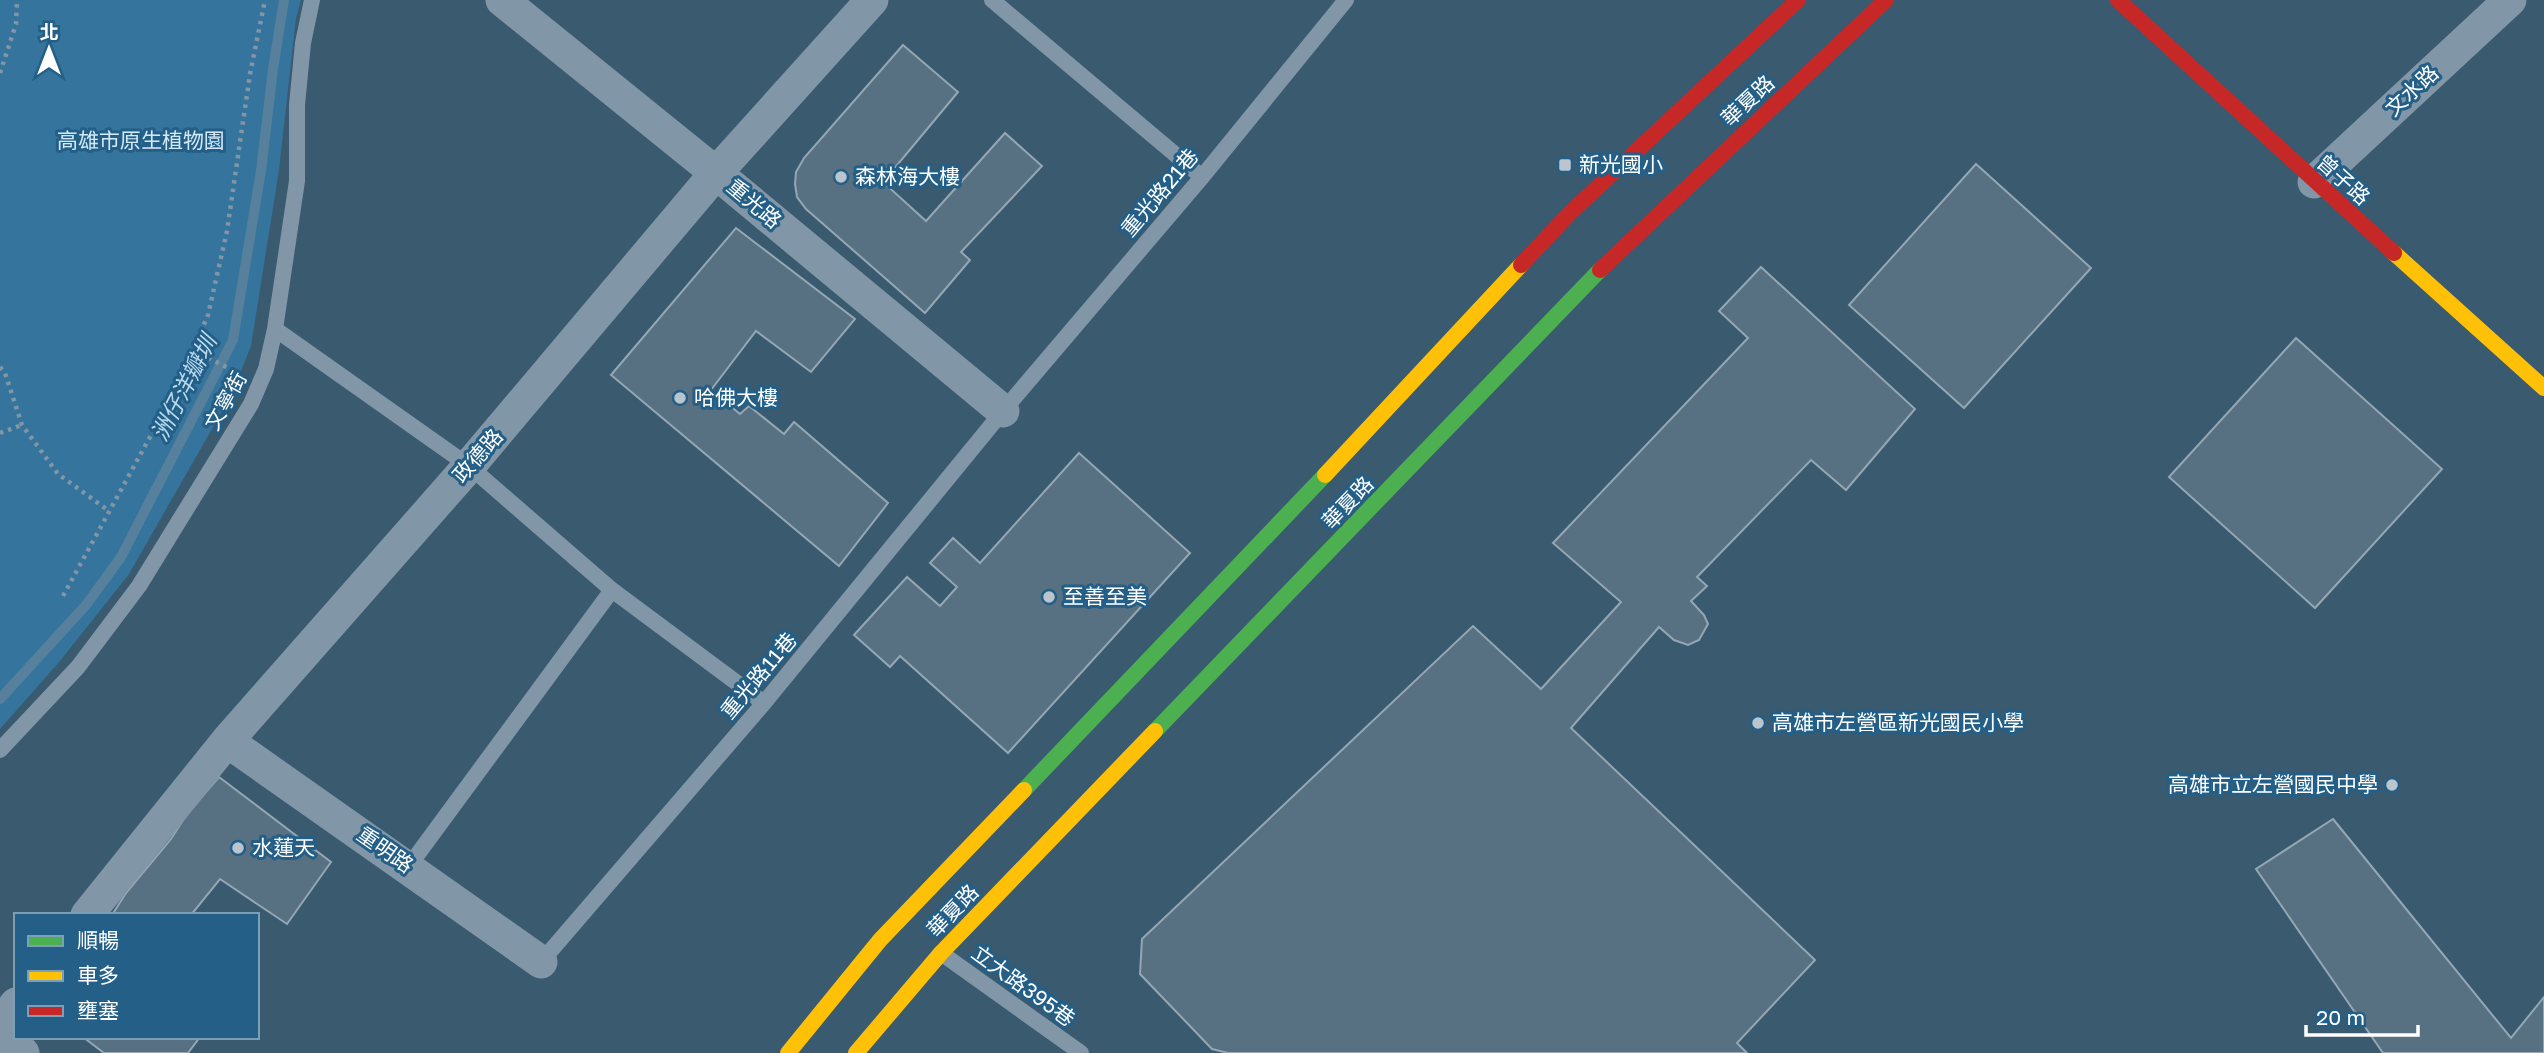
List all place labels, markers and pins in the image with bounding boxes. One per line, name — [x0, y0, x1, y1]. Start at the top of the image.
place label: 新光國小 — [1579, 151, 1663, 177]
marker: 新光國小 — [1557, 157, 1573, 173]
place label: 森林海大樓 — [855, 163, 960, 189]
marker: 森林海大樓 — [833, 169, 849, 185]
place label: 哈佛大樓 — [694, 384, 778, 410]
marker: 哈佛大樓 — [672, 390, 688, 406]
place label: 至善至美 — [1063, 583, 1147, 609]
marker: 至善至美 — [1041, 589, 1057, 605]
place label: 高雄市左營區新光國民小學 — [1772, 709, 2024, 735]
marker: 高雄市左營區新光國民小學 — [1750, 715, 1766, 731]
place label: 高雄市立左營國民中學 — [2168, 771, 2378, 797]
marker: 高雄市立左營國民中學 — [2384, 777, 2400, 793]
place label: 水蓮天 — [252, 834, 315, 860]
marker: 水蓮天 — [230, 840, 246, 856]

